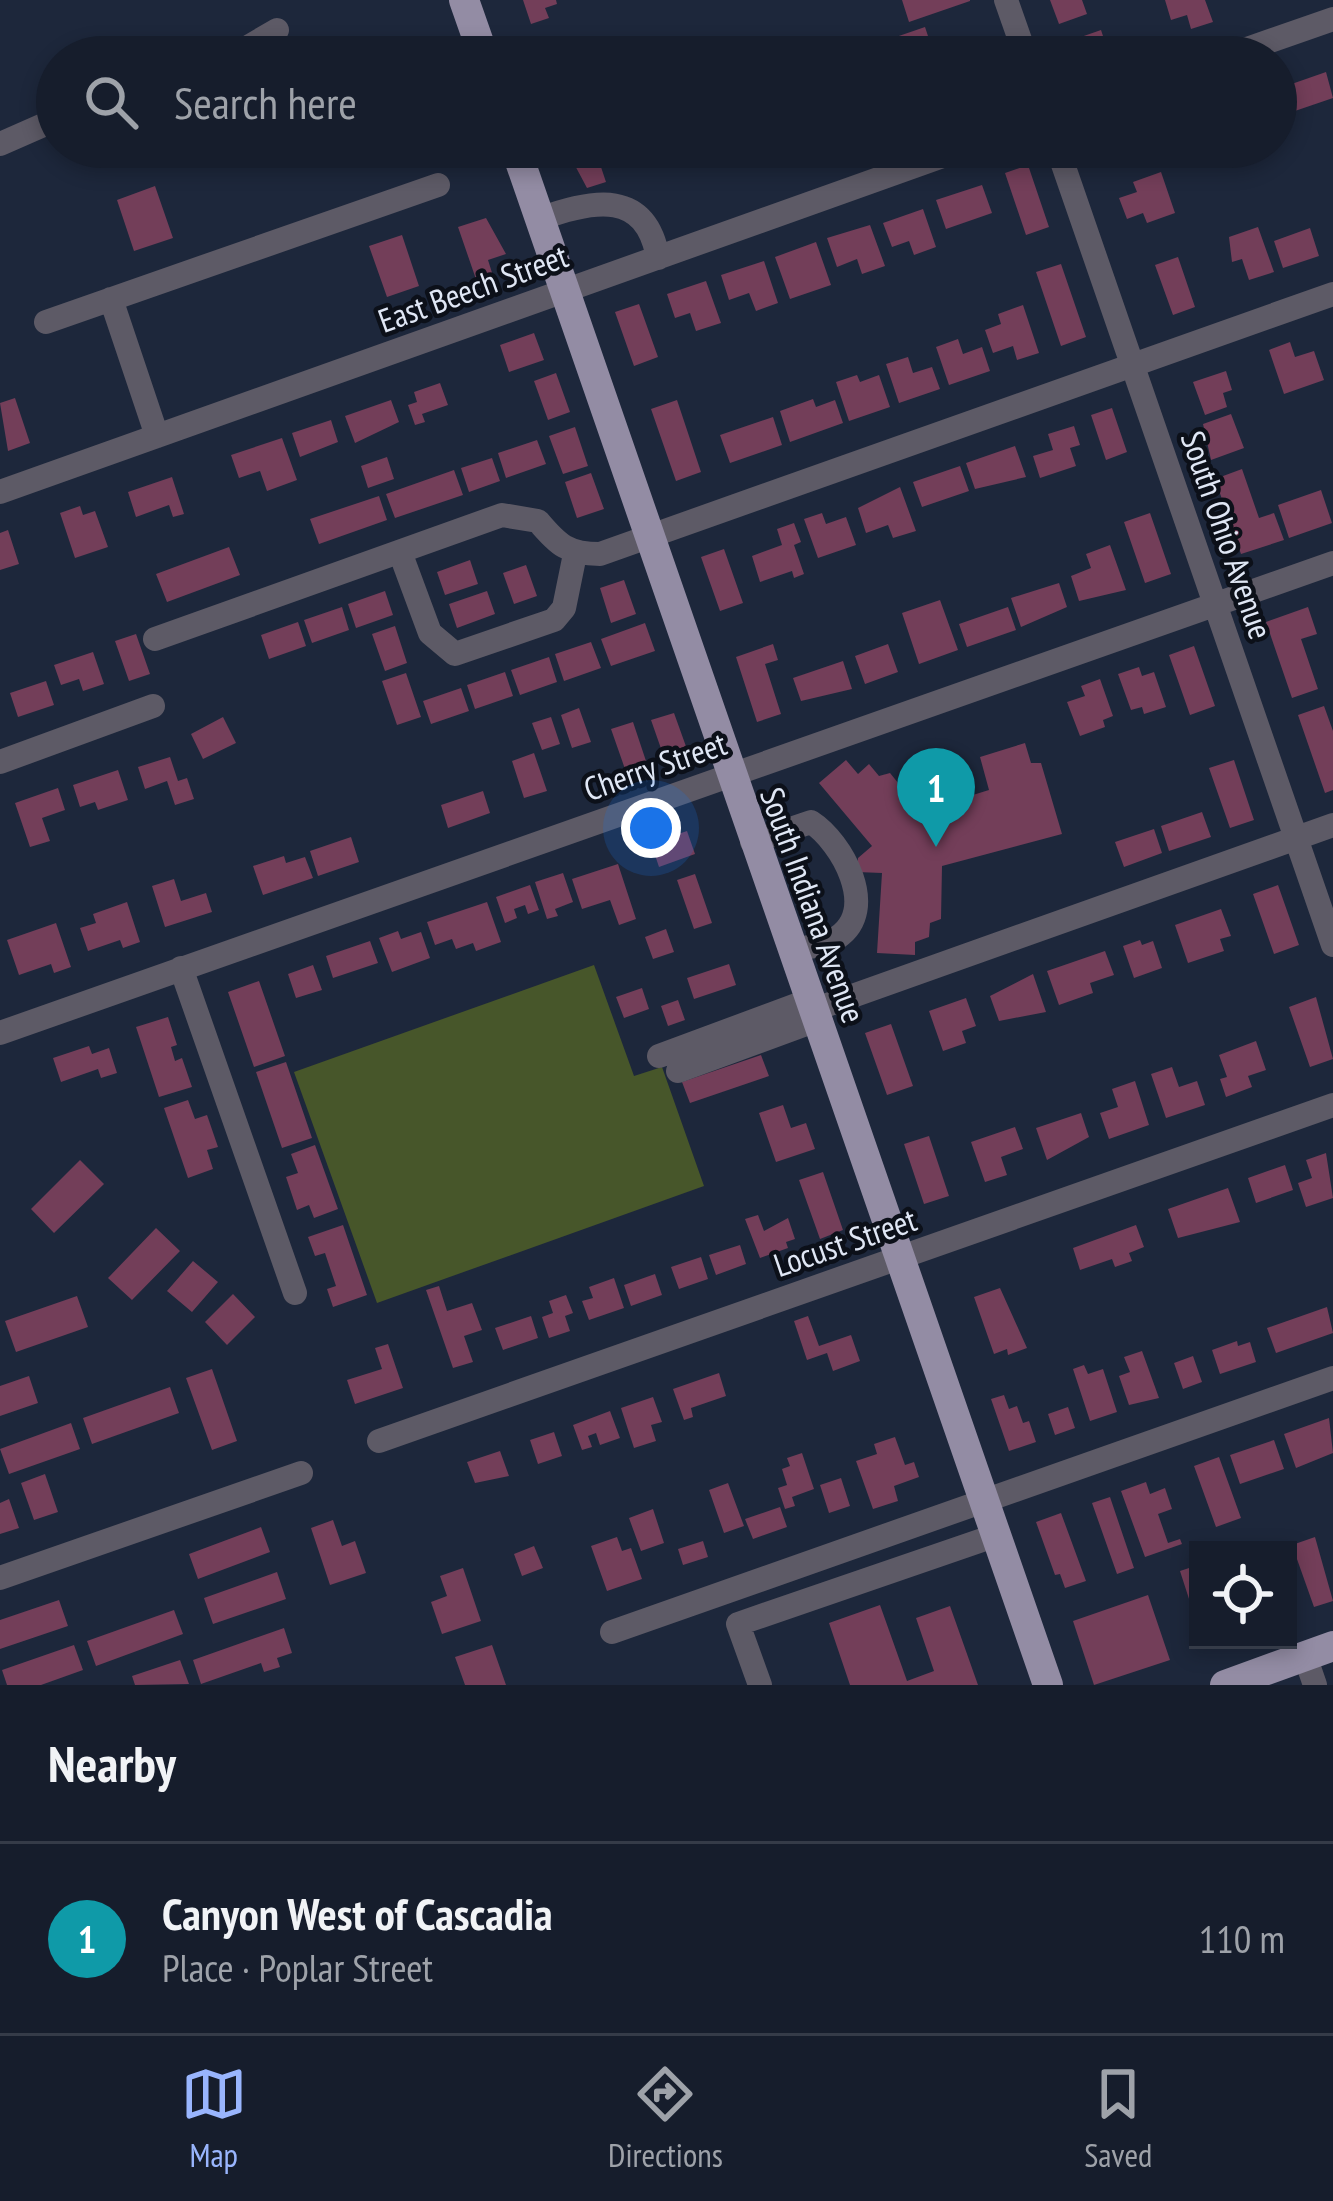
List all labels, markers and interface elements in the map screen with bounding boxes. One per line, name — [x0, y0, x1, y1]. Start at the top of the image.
search box — [36, 36, 1297, 168]
icon: search — [78, 69, 144, 135]
text: Search here — [174, 73, 357, 131]
street label: East Beech Street — [372, 233, 573, 342]
street label: South Ohio Avenue — [1172, 425, 1283, 644]
street label: Cherry Street — [578, 721, 732, 810]
pin: 1 — [897, 748, 975, 847]
street label: South Indiana Avenue — [751, 781, 876, 1028]
your location — [621, 798, 681, 858]
street label: Locust Street — [768, 1197, 922, 1286]
map controls — [1189, 1541, 1297, 1649]
button: locate — [1189, 1541, 1297, 1649]
text: Nearby — [48, 1730, 176, 1796]
text: Canyon West of Cascadia — [162, 1884, 553, 1942]
text: 1 — [78, 1913, 96, 1964]
text: 110 m — [1199, 1913, 1285, 1964]
text: Place · Poplar Street — [162, 1942, 433, 1993]
tab: Map — [181, 2061, 247, 2176]
tab: Directions — [608, 2061, 723, 2176]
tab: Saved — [1084, 2061, 1152, 2176]

